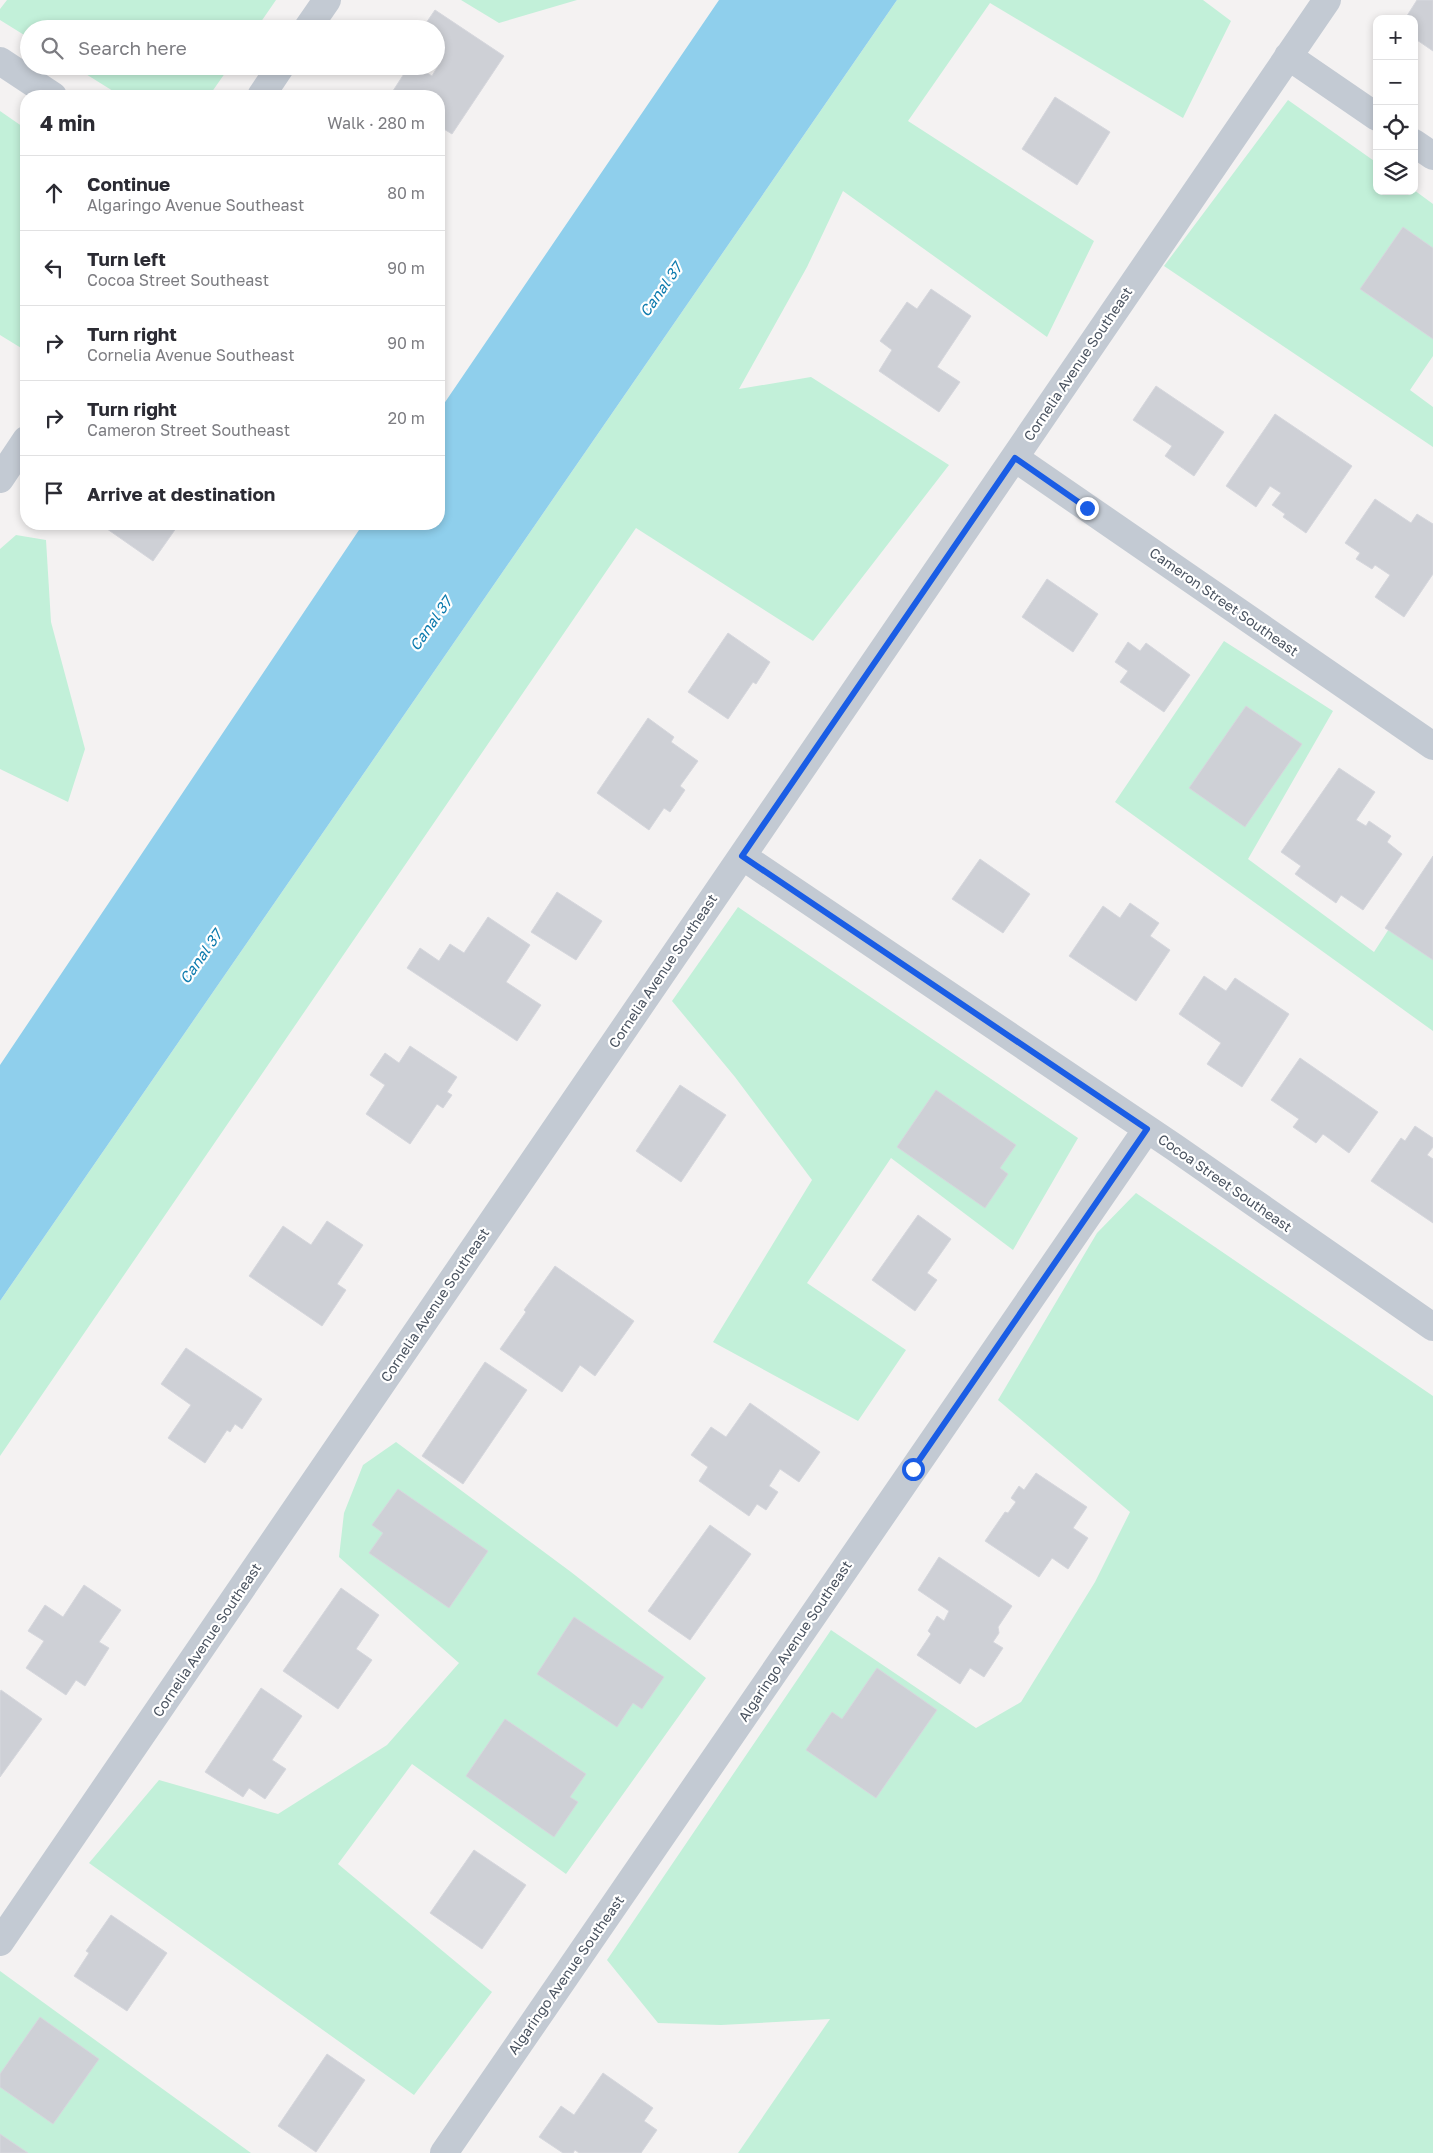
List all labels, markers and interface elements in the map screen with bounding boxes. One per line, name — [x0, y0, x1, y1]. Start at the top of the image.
map controls — [1373, 15, 1418, 195]
button: + — [1373, 15, 1418, 60]
search box — [20, 20, 445, 75]
icon: search — [38, 34, 66, 62]
text: Search here — [78, 36, 187, 59]
button: − — [1373, 60, 1418, 105]
button: locate — [1373, 105, 1418, 150]
text: 4 min — [40, 110, 95, 136]
text: Walk · 280 m — [327, 113, 425, 133]
button: layers — [1373, 150, 1418, 195]
text: Continue — [87, 172, 170, 195]
icon: ahead — [40, 179, 68, 207]
text: 80 m — [387, 183, 425, 203]
text: Algaringo Avenue Southeast — [87, 195, 305, 215]
text: Turn left — [87, 247, 166, 270]
icon: left — [40, 254, 68, 282]
water label: Canal 37 — [635, 257, 686, 320]
text: 90 m — [387, 258, 425, 278]
text: Cocoa Street Southeast — [87, 270, 269, 290]
street label: Cornelia Avenue Southeast — [1020, 284, 1135, 444]
text: Turn right — [87, 322, 177, 345]
icon: right — [40, 329, 68, 357]
text: 90 m — [387, 333, 425, 353]
text: Cornelia Avenue Southeast — [87, 345, 295, 365]
text: Turn right — [87, 397, 177, 420]
icon: right — [40, 404, 68, 432]
text: 20 m — [388, 408, 425, 428]
text: Cameron Street Southeast — [87, 420, 290, 440]
icon: arrive — [40, 479, 68, 507]
text: Arrive at destination — [87, 482, 275, 505]
route end — [1076, 497, 1099, 520]
street label: Cameron Street Southeast — [1147, 544, 1302, 660]
water label: Canal 37 — [405, 591, 456, 654]
street label: Cornelia Avenue Southeast — [605, 891, 720, 1051]
water label: Canal 37 — [175, 924, 226, 987]
street label: Cocoa Street Southeast — [1155, 1130, 1295, 1235]
street label: Cornelia Avenue Southeast — [377, 1225, 492, 1385]
route start — [902, 1458, 925, 1481]
street label: Algaringo Avenue Southeast — [734, 1557, 855, 1724]
street label: Cornelia Avenue Southeast — [149, 1560, 264, 1720]
street label: Algaringo Avenue Southeast — [504, 1892, 627, 2058]

